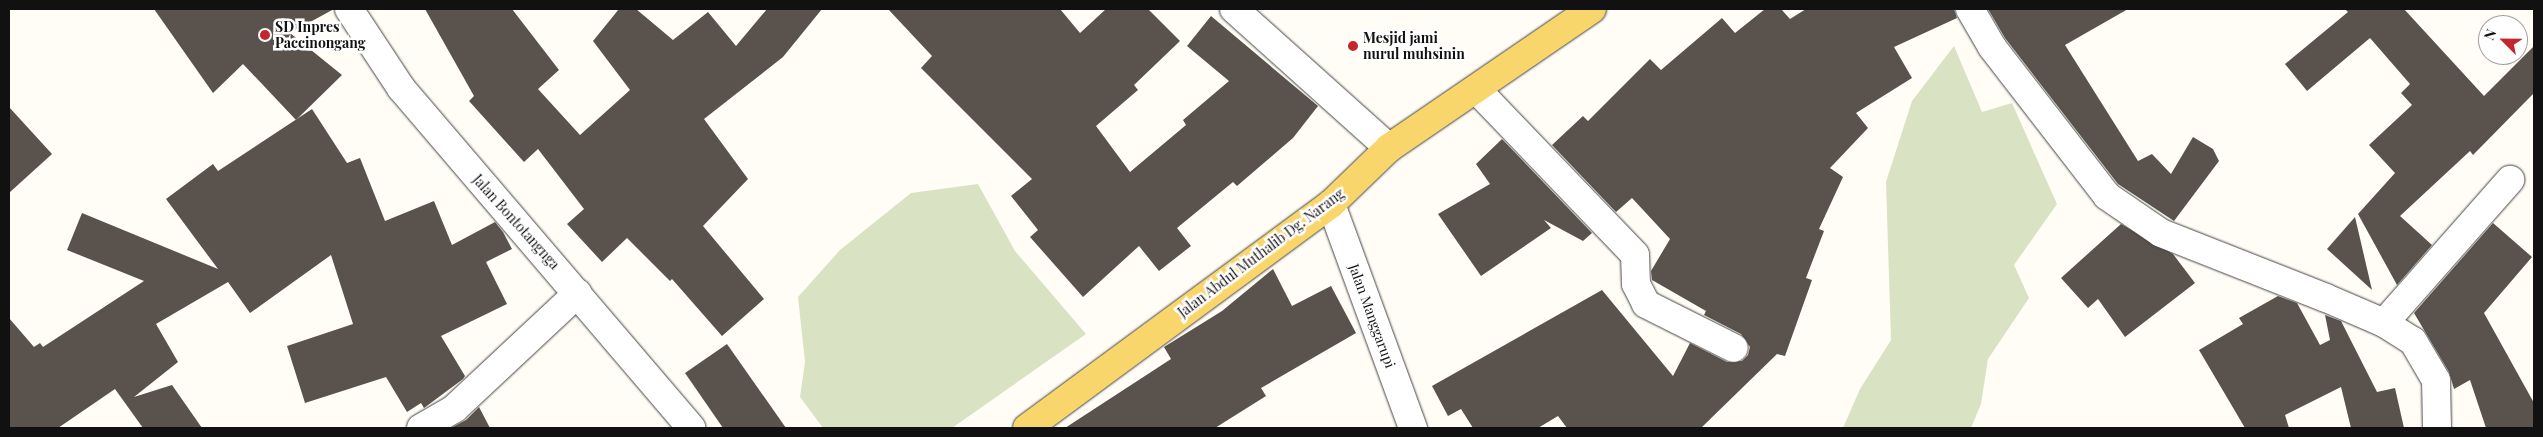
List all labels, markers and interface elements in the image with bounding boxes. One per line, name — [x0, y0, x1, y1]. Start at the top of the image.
north arrow — [2478, 15, 2528, 65]
place label: SD Inpres Paccinongang — [275, 19, 365, 52]
text: N — [2479, 26, 2500, 43]
marker: SD Inpres Paccinongang — [259, 29, 271, 41]
place label: Mesjid jami nurul muhsinin — [1363, 30, 1465, 62]
marker: Mesjid jami nurul muhsinin — [1347, 40, 1359, 52]
street label: Jalan Bontotangnga — [469, 171, 563, 273]
street label: Jalan Abdul Muthalib Dg. Narang — [1174, 185, 1348, 321]
street label: Jalan Manggarupi — [1345, 262, 1399, 370]

